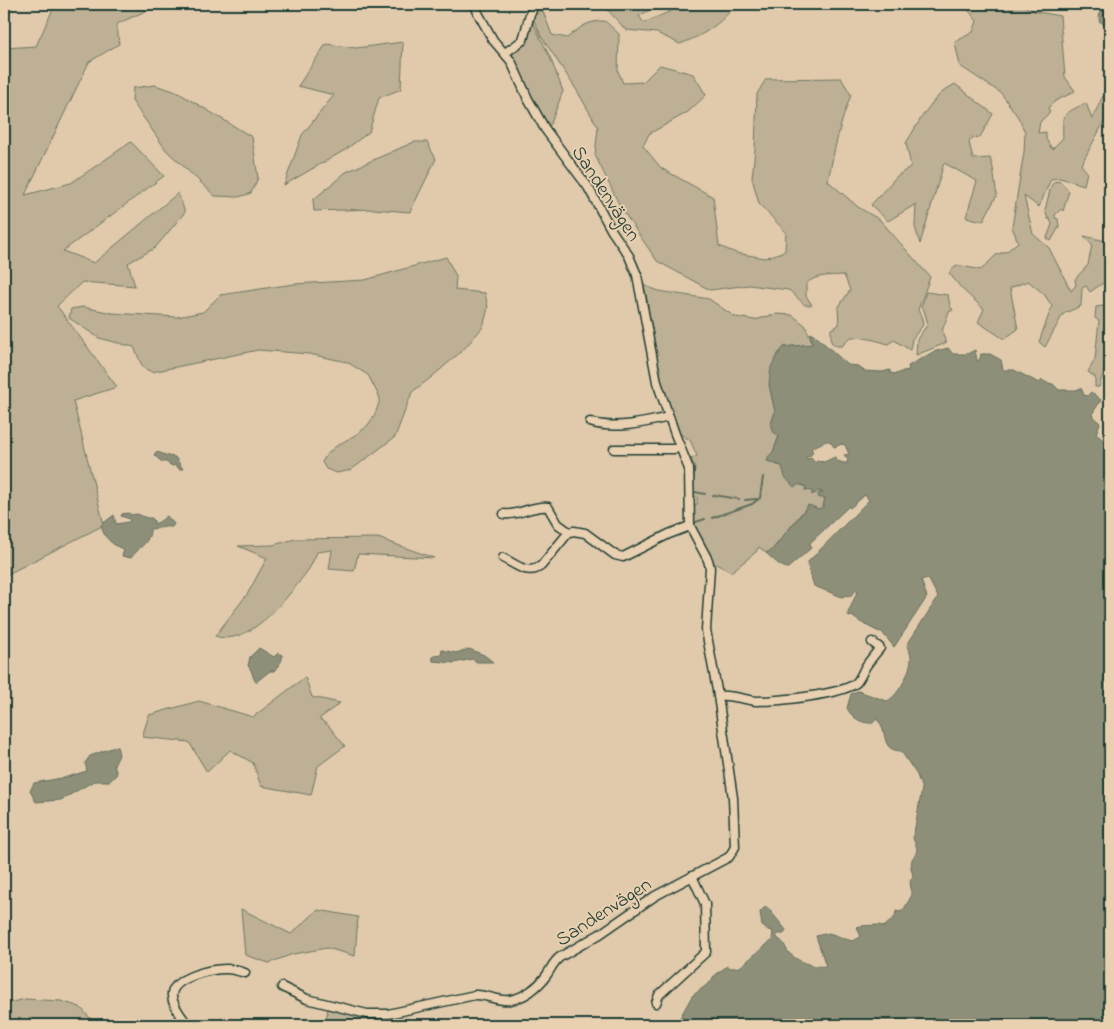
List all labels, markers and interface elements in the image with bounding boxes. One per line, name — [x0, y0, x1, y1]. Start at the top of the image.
street label: Sandenvägen — [562, 141, 647, 249]
street label: Sandenvägen — [551, 871, 659, 956]

